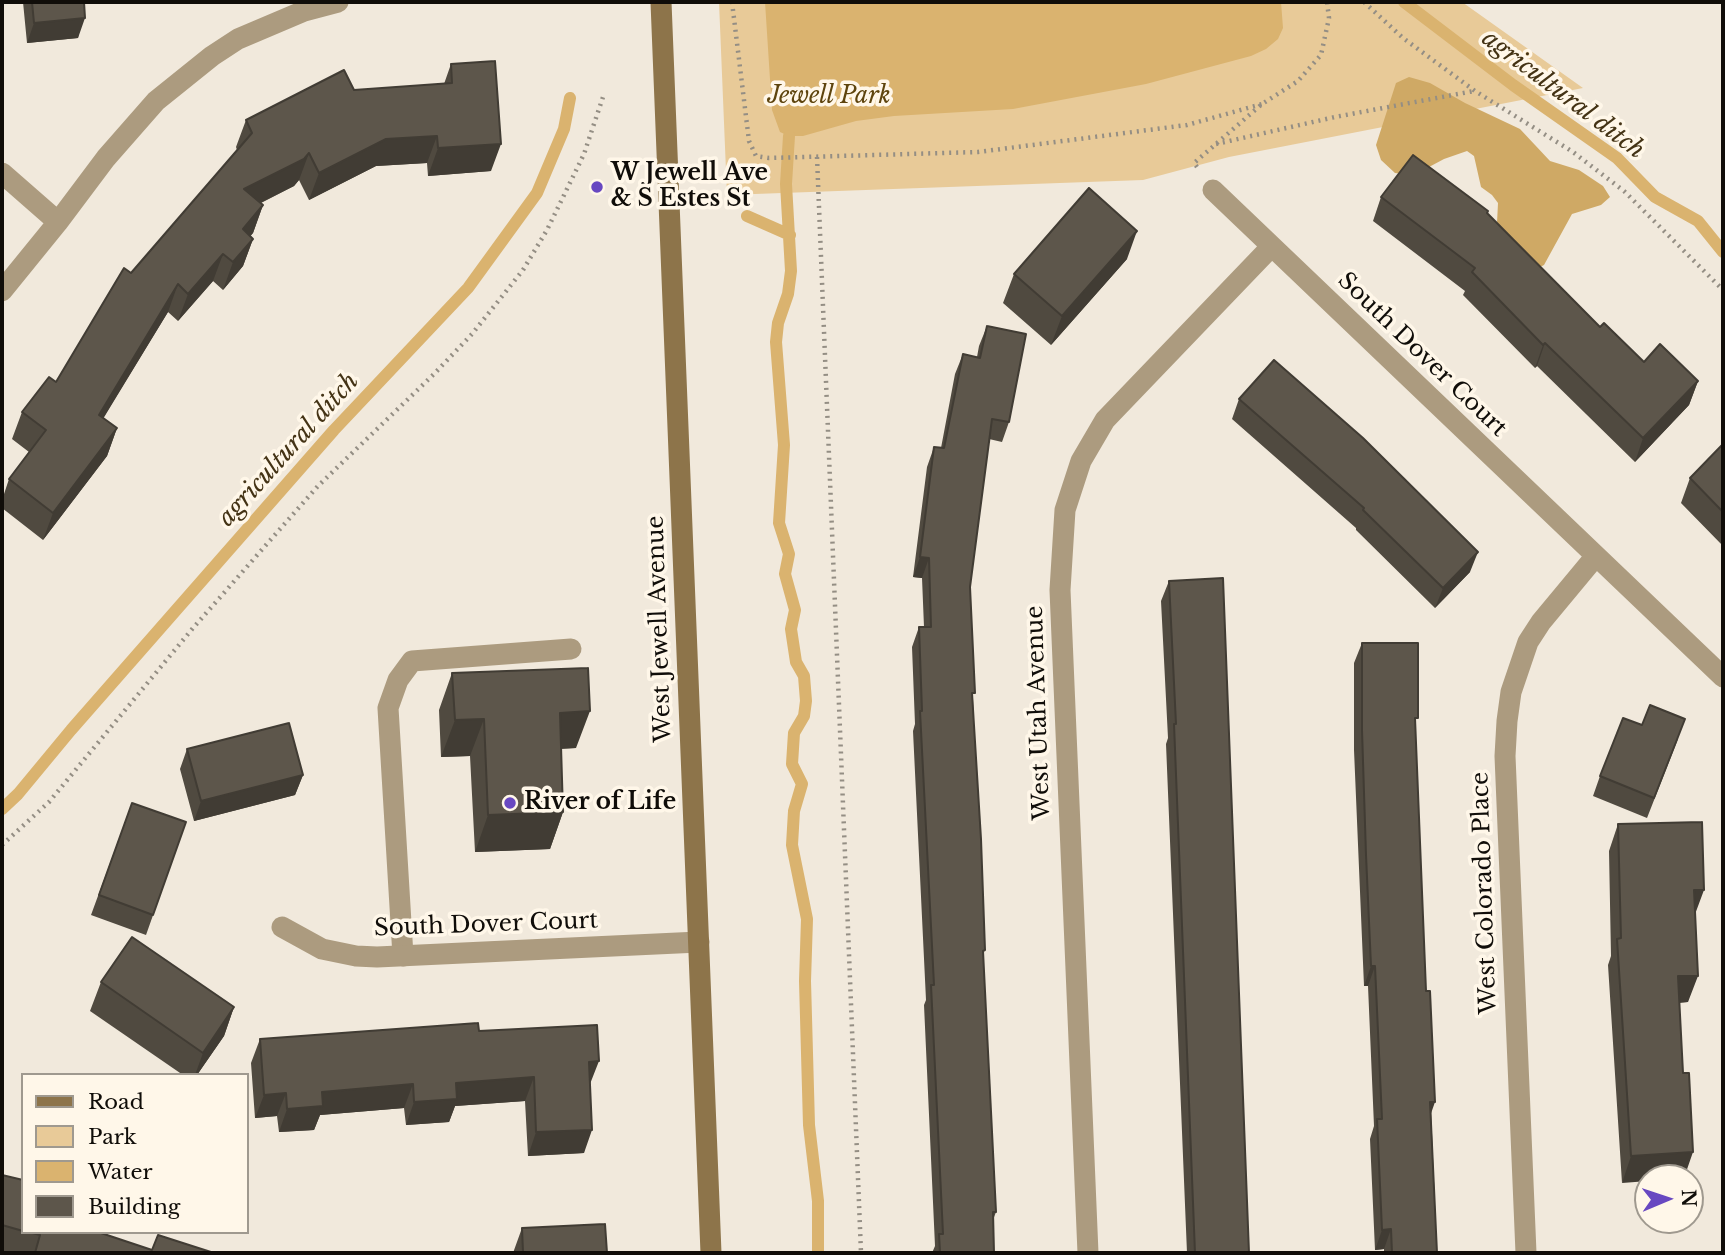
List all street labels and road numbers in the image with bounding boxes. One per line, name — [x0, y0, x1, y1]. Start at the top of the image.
street label: South Dover Court — [1332, 267, 1512, 443]
street label: West Jewell Avenue — [642, 515, 678, 743]
street label: West Utah Avenue — [1021, 605, 1057, 821]
street label: West Colorado Place — [1467, 771, 1503, 1015]
street label: South Dover Court — [374, 907, 598, 943]

